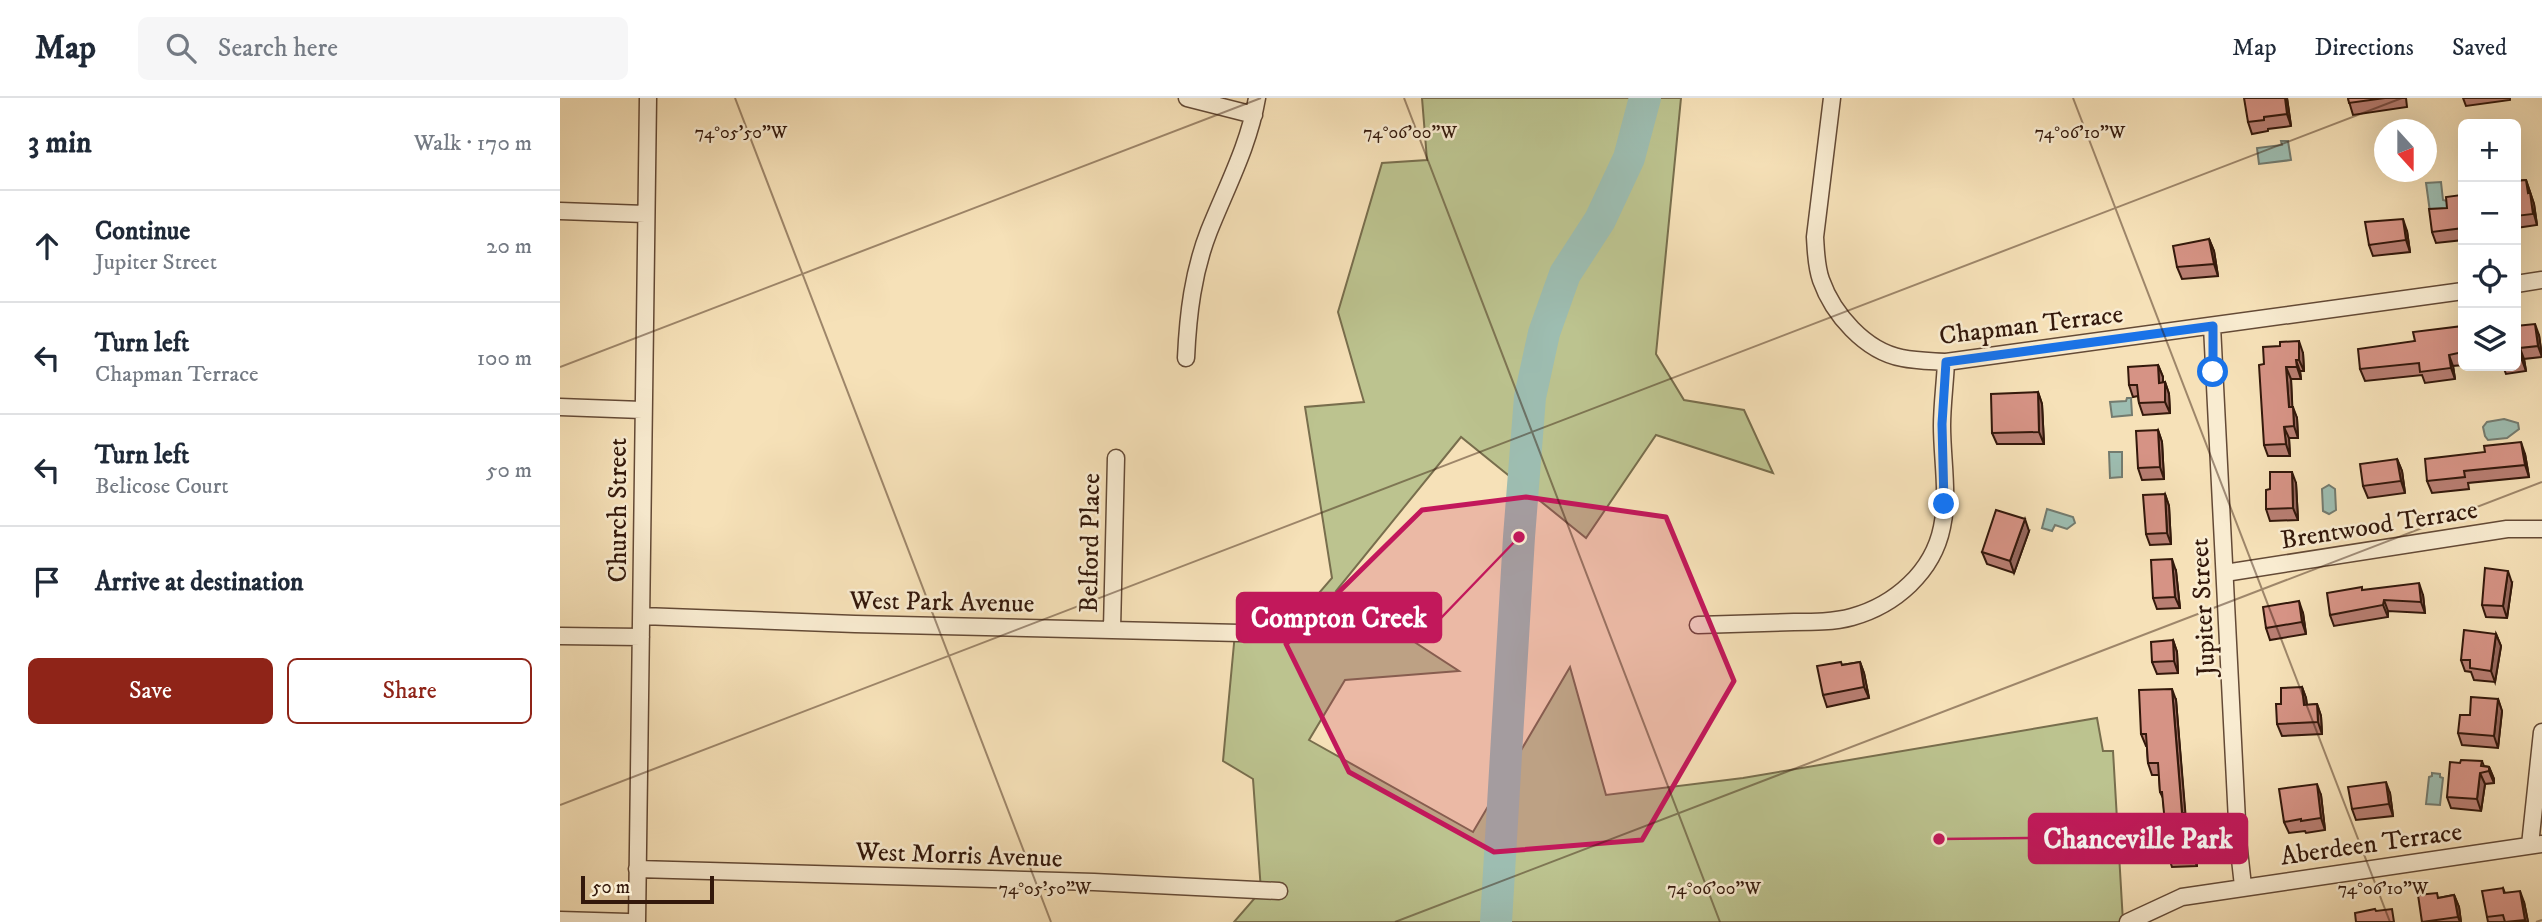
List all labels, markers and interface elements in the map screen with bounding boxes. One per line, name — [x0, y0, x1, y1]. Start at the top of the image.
search box — [138, 17, 628, 80]
text: Map — [35, 28, 96, 69]
icon: search — [162, 29, 200, 67]
text: Search here — [218, 32, 338, 65]
text: Map — [2232, 33, 2277, 63]
text: Directions — [2315, 33, 2414, 63]
text: Saved — [2452, 33, 2507, 63]
north arrow — [2374, 119, 2437, 182]
map controls — [2458, 119, 2521, 371]
button: + — [2458, 119, 2521, 182]
text: 74°05'50"W — [695, 122, 788, 144]
text: 74°06'00"W — [1363, 122, 1457, 144]
text: 74°06'10"W — [2035, 122, 2126, 144]
text: 3 min — [28, 125, 92, 162]
text: Walk · 170 m — [414, 129, 532, 158]
button: − — [2458, 182, 2521, 245]
text: Continue — [95, 215, 190, 248]
icon: ahead — [28, 227, 66, 265]
text: 20 m — [486, 232, 532, 261]
button: locate — [2458, 245, 2521, 308]
text: Jupiter Street — [95, 248, 217, 277]
street label: Chapman Terrace — [1937, 298, 2125, 353]
button: layers — [2458, 308, 2521, 371]
text: Turn left — [95, 327, 189, 360]
icon: left — [28, 339, 66, 377]
text: 100 m — [477, 344, 532, 373]
route start — [2197, 356, 2228, 387]
text: Chapman Terrace — [95, 360, 259, 389]
street label: Church Street — [602, 438, 635, 582]
text: Turn left — [95, 439, 189, 472]
icon: left — [28, 451, 66, 489]
text: 50 m — [486, 456, 532, 485]
text: Belicose Court — [95, 472, 229, 501]
street label: Belford Place — [1073, 473, 1108, 613]
route end — [1928, 488, 1959, 519]
street label: Brentwood Terrace — [2278, 494, 2480, 557]
street label: Jupiter Street — [2183, 537, 2224, 679]
icon: arrive — [28, 563, 66, 601]
text: Arrive at destination — [95, 566, 304, 599]
street label: West Park Avenue — [848, 584, 1035, 621]
callout: Compton Creek — [1237, 593, 1441, 642]
text: Compton Creek — [1251, 601, 1428, 636]
button: Save — [28, 658, 273, 724]
button: Share — [287, 658, 532, 724]
callout: Chanceville Park — [2029, 814, 2247, 863]
street label: Aberdeen Terrace — [2278, 815, 2464, 874]
text: Chanceville Park — [2043, 822, 2234, 857]
street label: West Morris Avenue — [854, 835, 1063, 876]
scale bar — [581, 873, 714, 905]
text: 50 m — [592, 876, 630, 899]
text: 74°05'50"W — [999, 878, 1092, 900]
text: 74°06'00"W — [1667, 878, 1761, 900]
text: 74°06'10"W — [2338, 878, 2429, 900]

